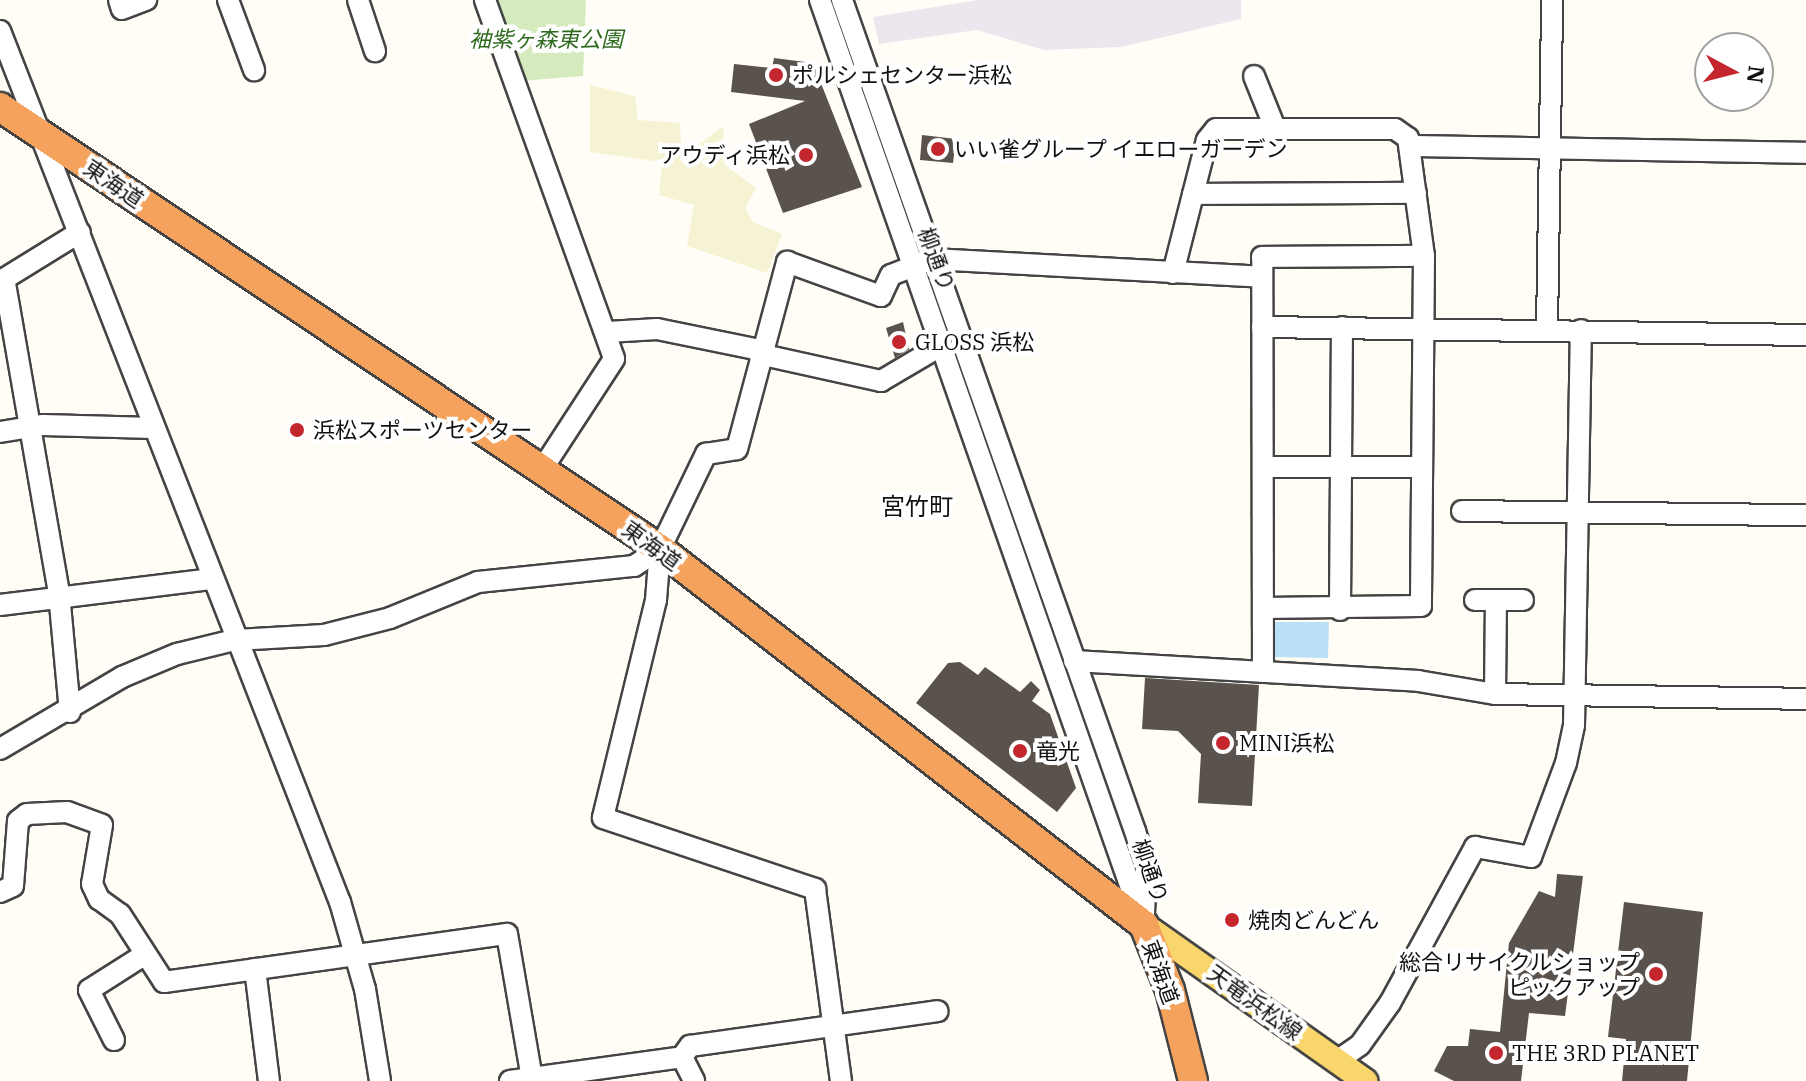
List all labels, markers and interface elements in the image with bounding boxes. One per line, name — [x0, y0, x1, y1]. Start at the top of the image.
park label: 袖紫ヶ森東公園 — [469, 26, 623, 52]
north arrow — [1694, 32, 1774, 112]
place label: ポルシェセンター浜松 — [792, 62, 1012, 88]
text: N — [1741, 64, 1772, 85]
marker: ポルシェセンター浜松 — [767, 66, 785, 84]
place label: いい雀グループ イエローガーデン — [954, 136, 1289, 162]
marker: いい雀グループ イエローガーデン — [929, 140, 947, 158]
place label: アウディ浜松 — [658, 142, 790, 168]
marker: アウディ浜松 — [797, 146, 815, 164]
street label: 東海道 — [79, 154, 149, 212]
street label: 柳通り — [913, 223, 961, 295]
place label: GLOSS 浜松 — [915, 329, 1034, 355]
marker: GLOSS 浜松 — [890, 333, 908, 351]
place label: 浜松スポーツセンター — [313, 417, 533, 443]
marker: 浜松スポーツセンター — [288, 421, 306, 439]
district label: 宮竹町 — [881, 493, 953, 521]
street label: 東海道 — [618, 515, 686, 575]
place label: MINI浜松 — [1239, 730, 1335, 756]
marker: MINI浜松 — [1214, 734, 1232, 752]
place label: 竜光 — [1036, 738, 1080, 764]
marker: 竜光 — [1011, 742, 1029, 760]
street label: 柳通り — [1128, 836, 1174, 906]
place label: 焼肉どんどん — [1248, 907, 1380, 933]
marker: 焼肉どんどん — [1223, 911, 1241, 929]
street label: 東海道 — [1137, 936, 1185, 1008]
place label: 総合リサイクルショップ ピックアップ — [1398, 948, 1640, 1000]
street label: 天竜浜松線 — [1203, 959, 1307, 1045]
marker: 総合リサイクルショップ ピックアップ — [1647, 965, 1665, 983]
place label: THE 3RD PLANET — [1512, 1040, 1699, 1066]
marker: THE 3RD PLANET — [1487, 1044, 1505, 1062]

